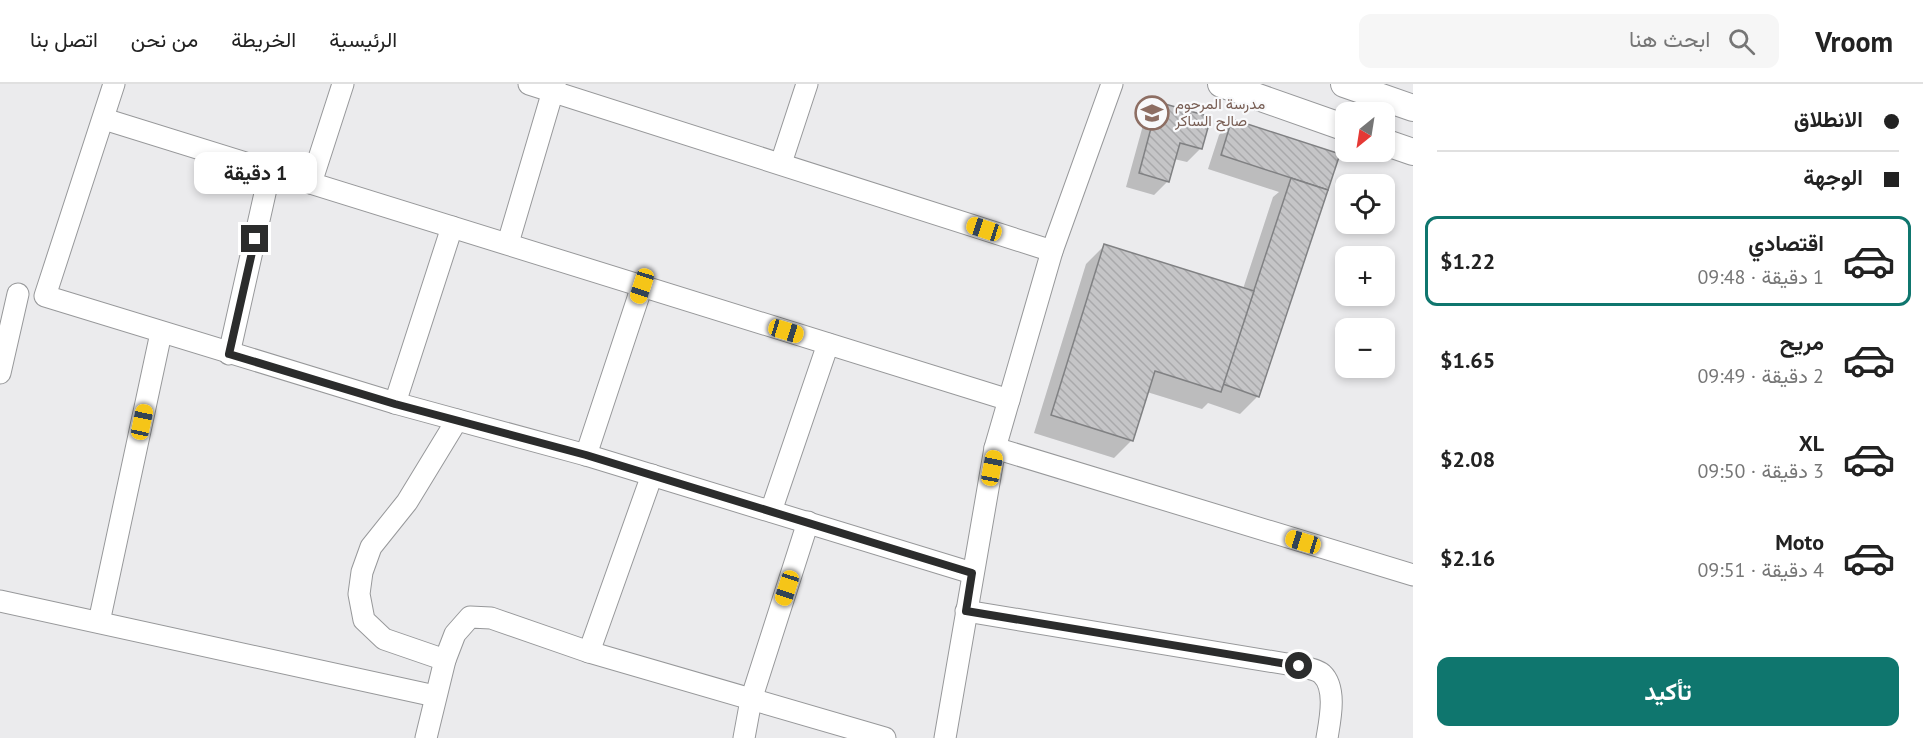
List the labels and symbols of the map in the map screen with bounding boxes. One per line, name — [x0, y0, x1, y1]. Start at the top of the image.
place label: مدرسة المرحوم صالح الساكر — [1174, 94, 1265, 132]
school or university icon: مدرسة المرحوم صالح الساكر — [1134, 95, 1170, 131]
north arrow — [1335, 102, 1395, 162]
callout: 1 دقيقة — [194, 152, 316, 194]
car — [964, 215, 1004, 243]
route end — [241, 225, 268, 252]
car — [628, 266, 656, 306]
car — [766, 317, 806, 345]
car — [129, 403, 155, 441]
car — [980, 449, 1004, 487]
car — [1283, 528, 1323, 556]
car — [773, 568, 801, 608]
route start — [1285, 652, 1312, 679]

